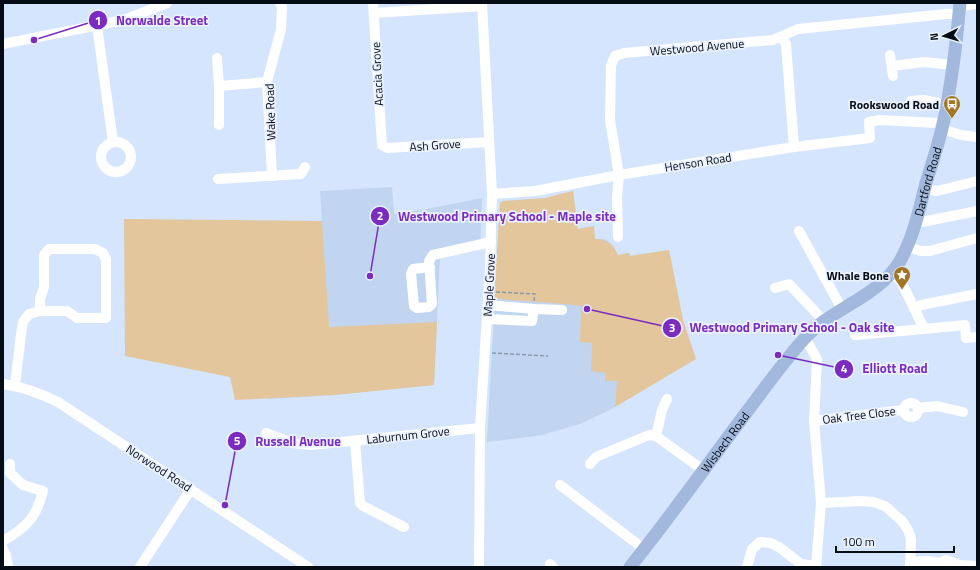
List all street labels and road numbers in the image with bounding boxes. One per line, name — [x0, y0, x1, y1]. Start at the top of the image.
street label: Westwood Avenue — [649, 33, 745, 61]
street label: Acacia Grove — [366, 41, 388, 107]
street label: Wake Road — [260, 83, 280, 141]
street label: Ash Grove — [409, 134, 461, 156]
street label: Dartford Road — [908, 144, 946, 218]
street label: Henson Road — [663, 147, 733, 177]
street label: Maple Grove — [478, 253, 500, 317]
street label: Oak Tree Close — [821, 401, 897, 429]
street label: Wisbech Road — [696, 407, 754, 476]
street label: Laburnum Grove — [366, 421, 450, 449]
street label: Norwood Road — [122, 440, 196, 496]

